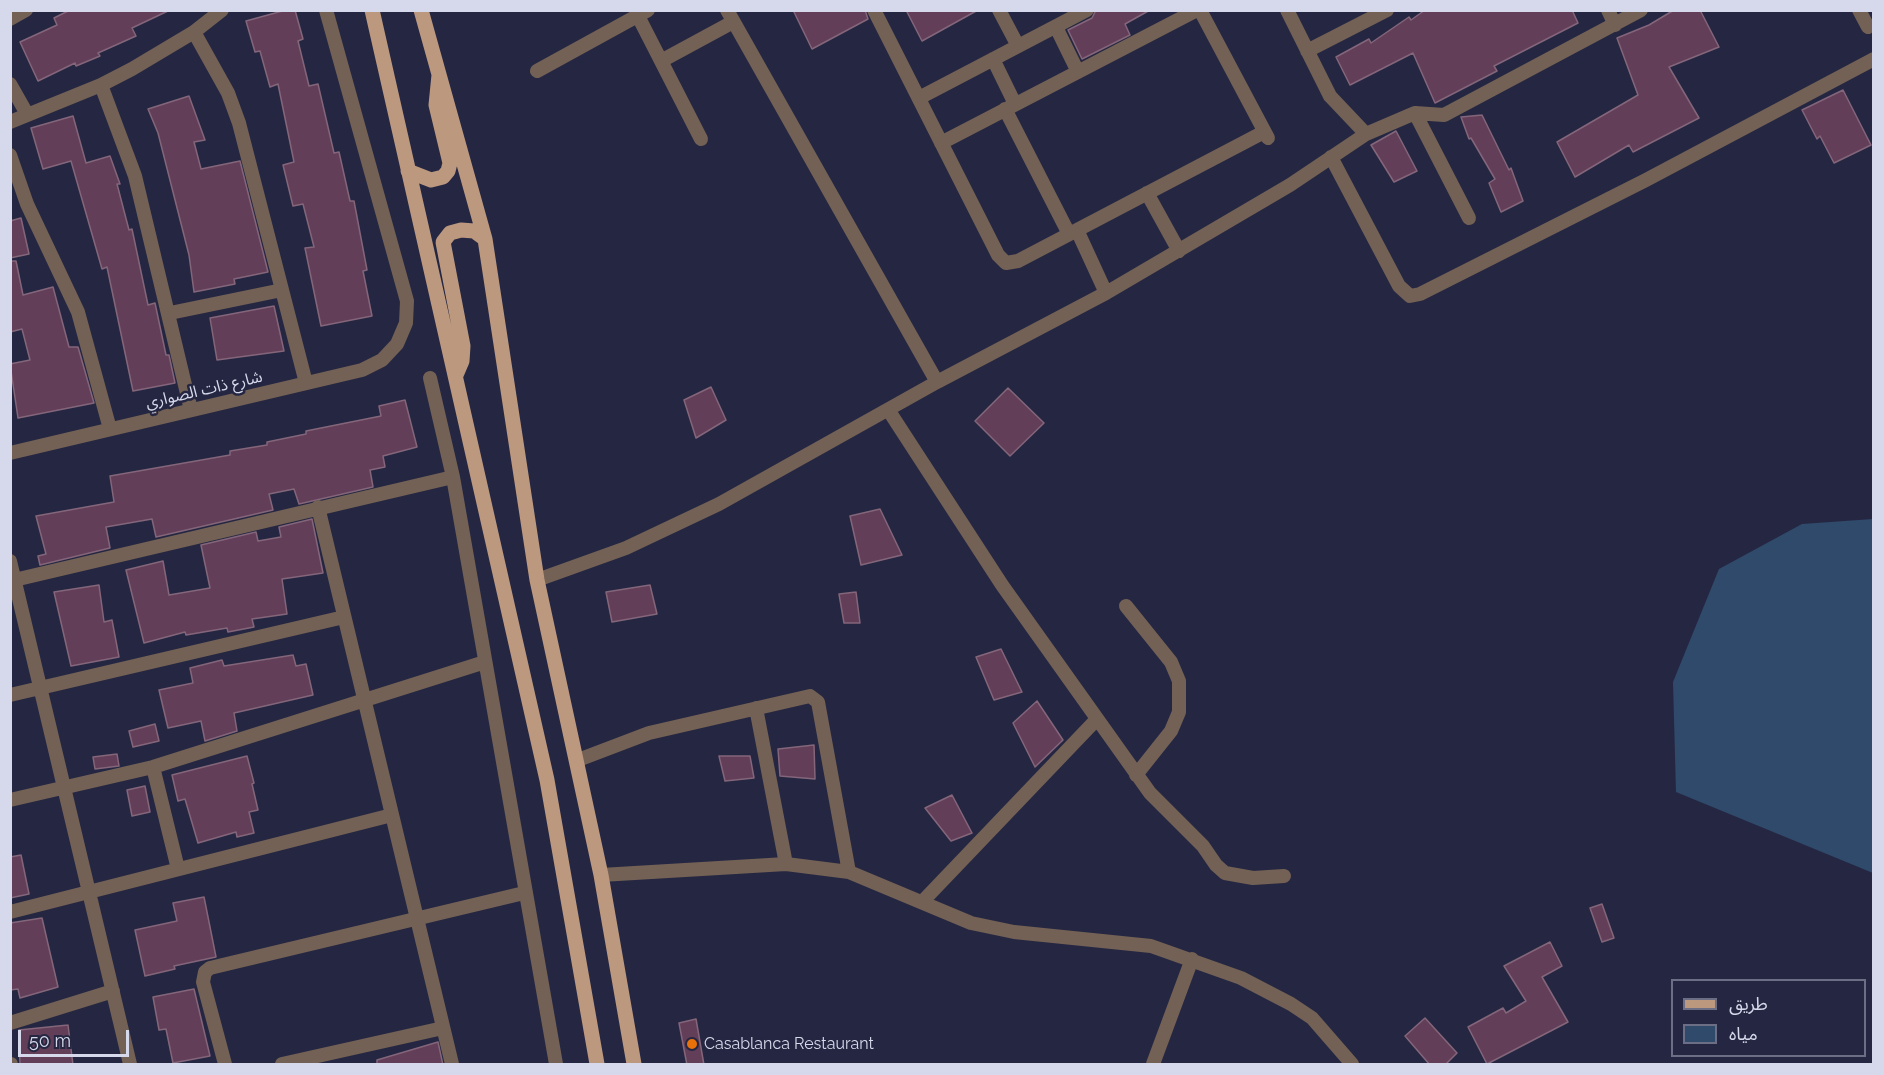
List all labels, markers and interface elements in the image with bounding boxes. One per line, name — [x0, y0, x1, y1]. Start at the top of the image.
street label: شارع ذات الصواري — [144, 367, 264, 413]
legend — [1671, 979, 1866, 1057]
text: طريق — [1729, 993, 1768, 1014]
scale bar — [21, 1018, 132, 1056]
text: مياه — [1729, 1023, 1758, 1044]
text: 50 m — [29, 1030, 71, 1051]
place label: Casablanca Restaurant — [704, 1034, 874, 1054]
marker: Casablanca Restaurant — [685, 1037, 699, 1051]

